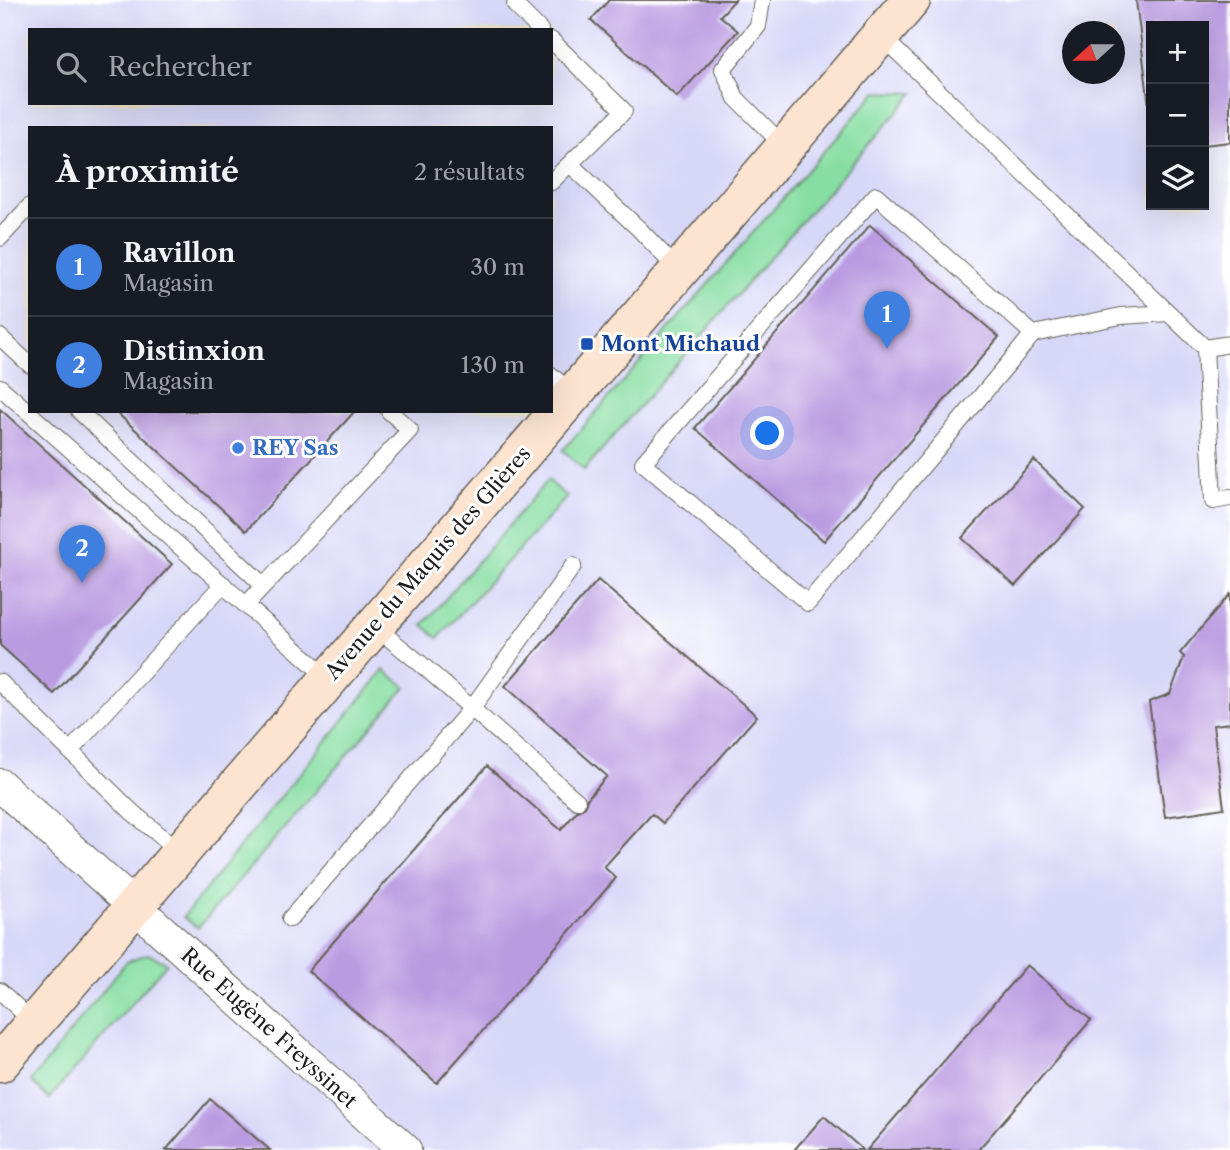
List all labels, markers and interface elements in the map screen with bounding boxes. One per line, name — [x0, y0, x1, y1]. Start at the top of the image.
north arrow — [1062, 21, 1125, 84]
map controls — [1146, 21, 1209, 210]
button: + — [1146, 21, 1209, 84]
search box — [28, 28, 553, 105]
icon: search — [52, 48, 90, 86]
text: Rechercher — [108, 51, 252, 83]
button: − — [1146, 84, 1209, 147]
button: layers — [1146, 147, 1209, 210]
text: À proximité — [56, 153, 239, 190]
text: 2 résultats — [414, 158, 525, 186]
text: Ravillon — [123, 237, 235, 269]
text: 1 — [74, 253, 84, 281]
text: 30 m — [470, 253, 525, 281]
text: Magasin — [123, 269, 214, 297]
pin: 1 — [864, 291, 910, 349]
place label: Mont Michaud — [601, 331, 760, 356]
text: Distinxion — [123, 335, 265, 367]
marker: Mont Michaud — [579, 336, 595, 352]
text: 2 — [72, 351, 86, 379]
text: 130 m — [461, 351, 525, 379]
text: Magasin — [123, 367, 214, 395]
your location — [750, 416, 784, 450]
place label: REY Sas — [252, 435, 339, 460]
marker: REY Sas — [230, 440, 246, 456]
street label: Avenue du Maquis des Glières — [319, 441, 536, 685]
pin: 2 — [59, 525, 105, 583]
street label: Rue Eugène Freyssinet — [176, 942, 363, 1114]

